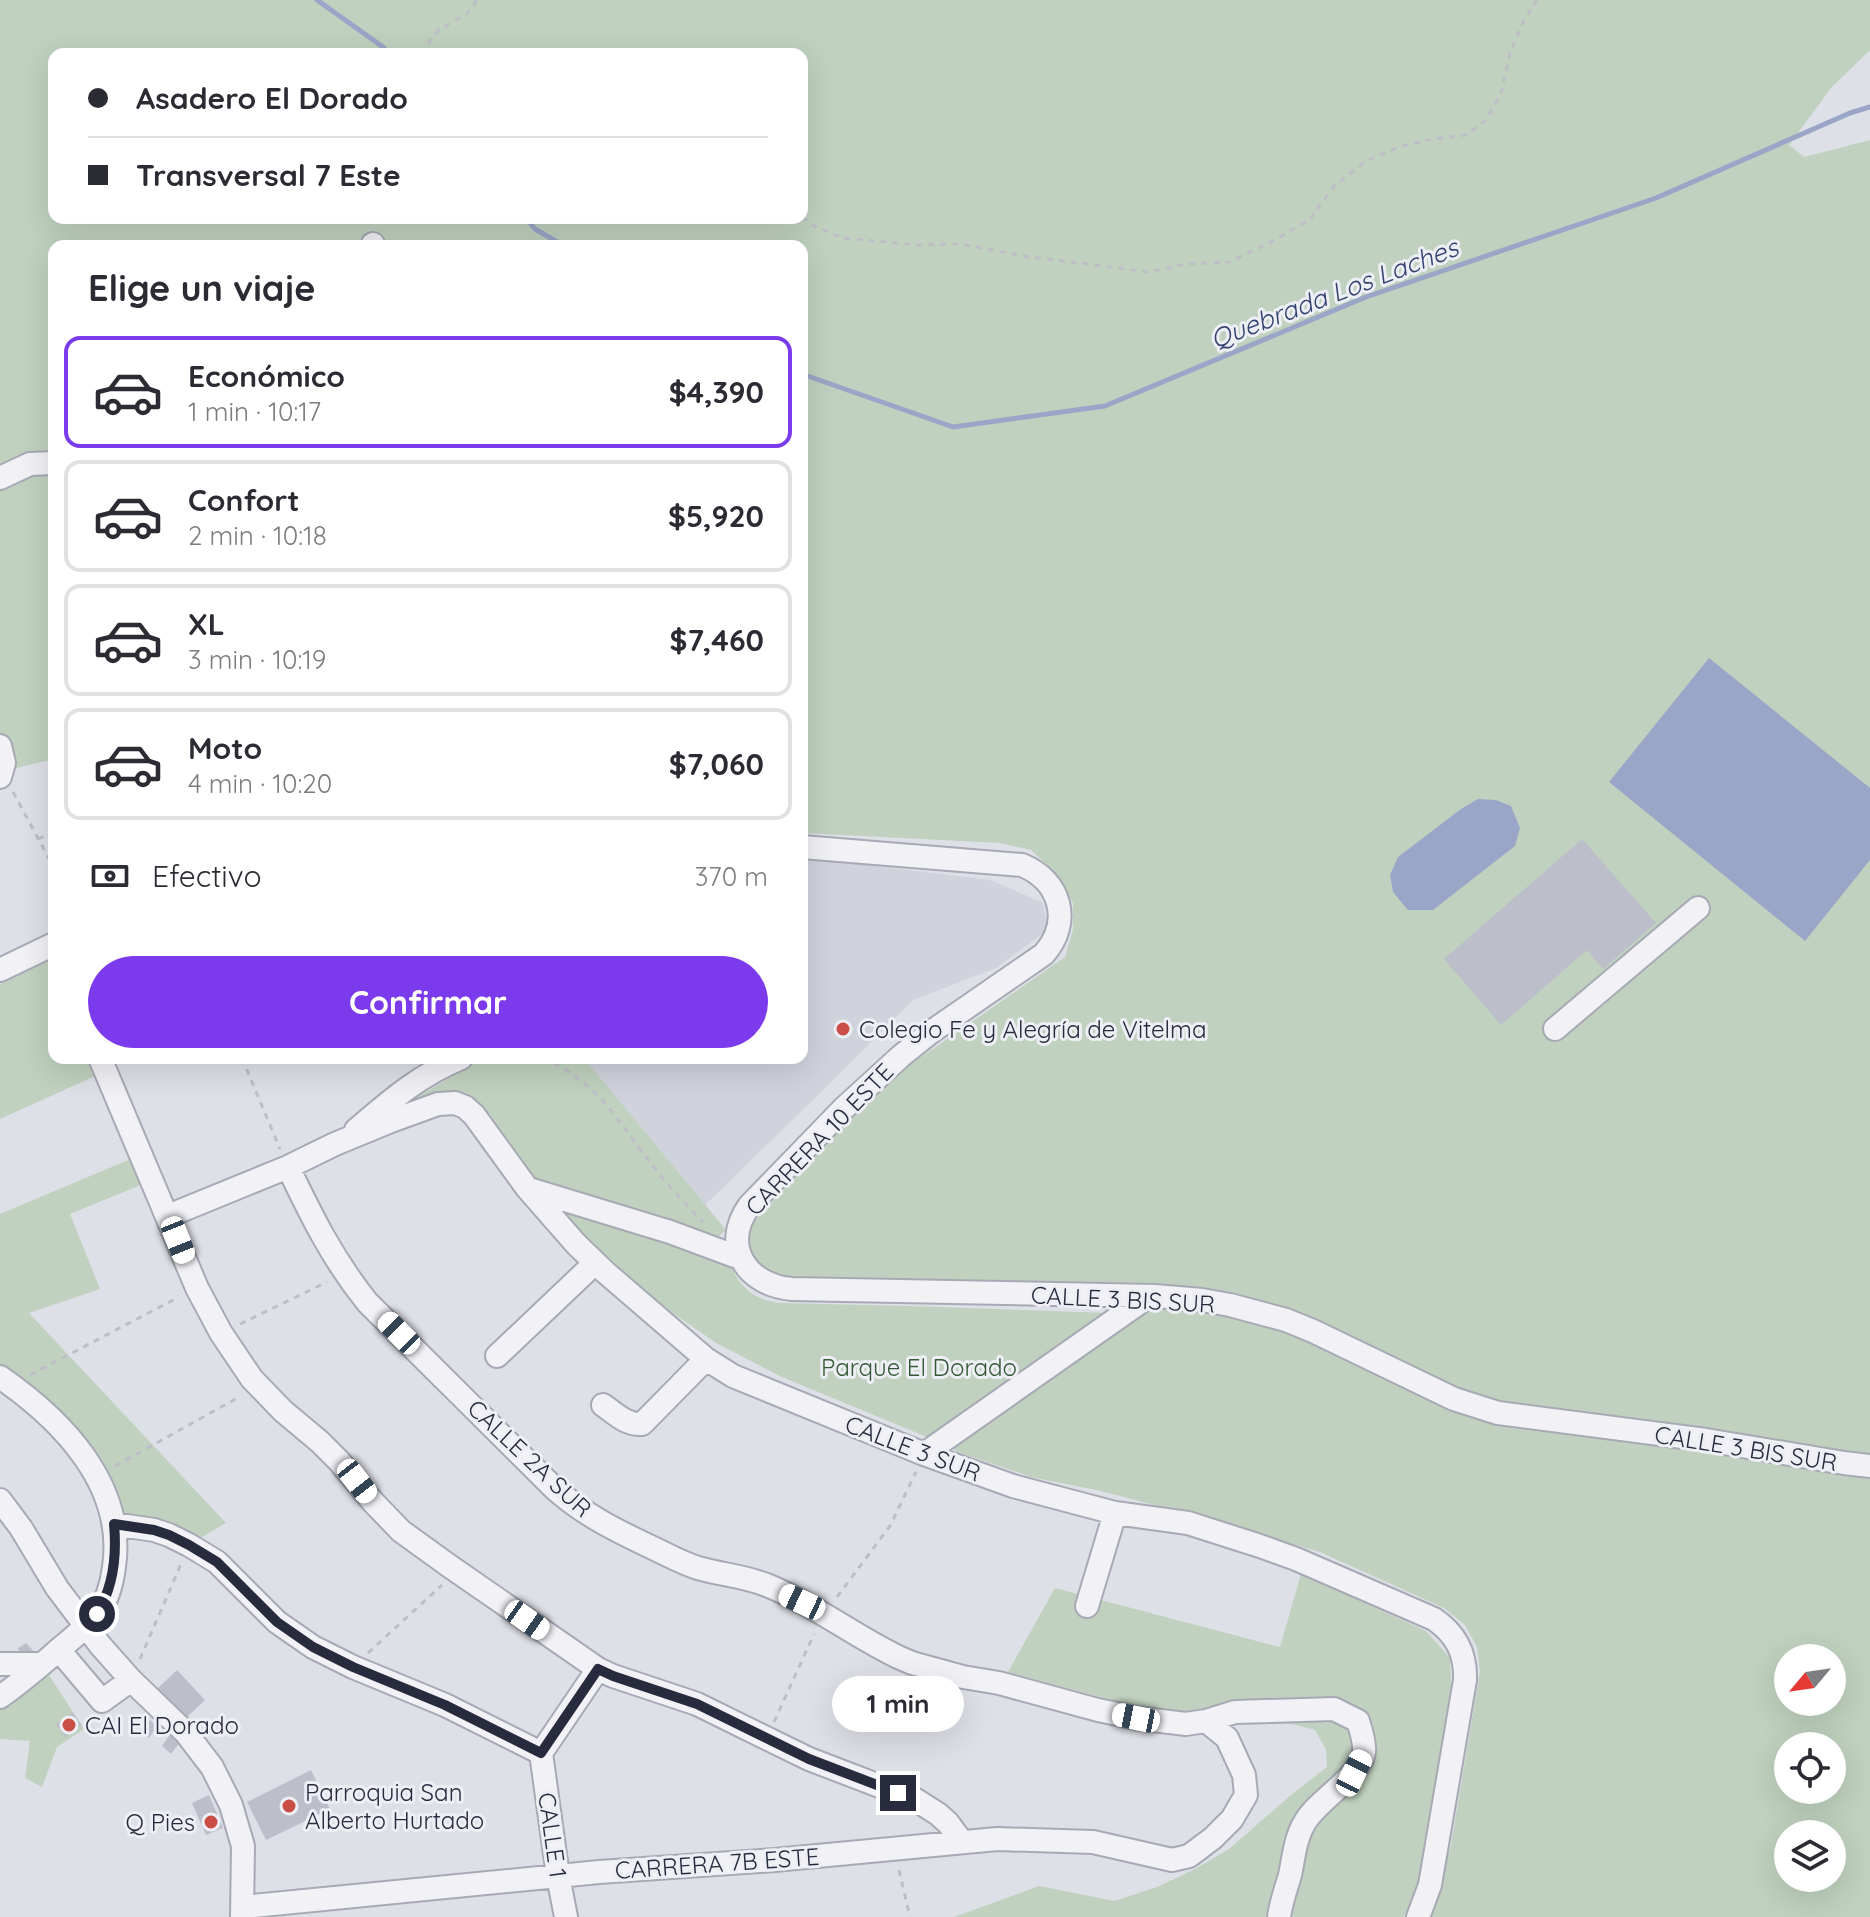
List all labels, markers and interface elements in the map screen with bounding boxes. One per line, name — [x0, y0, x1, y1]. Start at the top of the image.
text: Asadero El Dorado — [136, 79, 408, 117]
text: Transversal 7 Este — [136, 156, 401, 194]
water label: Quebrada Los Laches — [1205, 230, 1464, 356]
text: Elige un viaje — [88, 265, 316, 310]
icon: car — [92, 356, 164, 428]
text: Económico — [188, 357, 345, 395]
text: $4,390 — [669, 373, 764, 411]
text: 1 min · 10:17 — [188, 395, 321, 428]
icon: car — [92, 480, 164, 552]
text: Confort — [188, 481, 300, 519]
text: $5,920 — [668, 497, 764, 535]
text: 2 min · 10:18 — [188, 519, 327, 552]
icon: car — [92, 604, 164, 676]
text: XL — [188, 605, 225, 643]
text: $7,460 — [670, 621, 764, 659]
text: 3 min · 10:19 — [188, 643, 326, 676]
icon: car — [92, 728, 164, 800]
text: Moto — [188, 729, 262, 767]
text: $7,060 — [669, 745, 764, 783]
text: 4 min · 10:20 — [188, 767, 332, 800]
icon: cash — [88, 854, 132, 898]
text: Efectivo — [152, 857, 262, 895]
text: 370 m — [695, 860, 768, 893]
button: Confirmar — [88, 956, 768, 1048]
place label: Colegio Fe y Alegría de Vitelma — [859, 1014, 1207, 1044]
marker: Colegio Fe y Alegría de Vitelma — [834, 1020, 852, 1038]
street label: CARRERA 10 ESTE — [739, 1057, 899, 1221]
car — [158, 1213, 198, 1267]
street label: CALLE 3 BIS SUR — [1030, 1279, 1216, 1319]
car — [374, 1308, 424, 1358]
park label: Parque El Dorado — [821, 1352, 1017, 1382]
street label: CALLE 2A SUR — [462, 1393, 598, 1523]
street label: CALLE 3 SUR — [841, 1408, 985, 1488]
street label: CALLE 3 BIS SUR — [1653, 1419, 1839, 1477]
car — [333, 1455, 381, 1507]
car — [775, 1581, 829, 1623]
route start — [79, 1596, 115, 1632]
car — [500, 1596, 554, 1644]
north arrow — [1774, 1644, 1846, 1716]
map controls — [1774, 1644, 1846, 1892]
callout: 1 min — [832, 1677, 964, 1733]
text: 1 min — [867, 1687, 930, 1720]
car — [1110, 1702, 1162, 1734]
place label: CAI El Dorado — [85, 1710, 239, 1740]
marker: CAI El Dorado — [60, 1716, 78, 1734]
button: locate — [1774, 1732, 1846, 1804]
car — [1333, 1746, 1375, 1800]
route end — [880, 1775, 916, 1811]
place label: Parroquia San Alberto Hurtado — [305, 1777, 484, 1835]
street label: CALLE 1 — [532, 1790, 574, 1880]
marker: Parroquia San Alberto Hurtado — [280, 1797, 298, 1815]
place label: Q Pies — [126, 1807, 195, 1837]
marker: Q Pies — [202, 1813, 220, 1831]
button: layers — [1774, 1820, 1846, 1892]
street label: CARRERA 7B ESTE — [614, 1841, 820, 1885]

